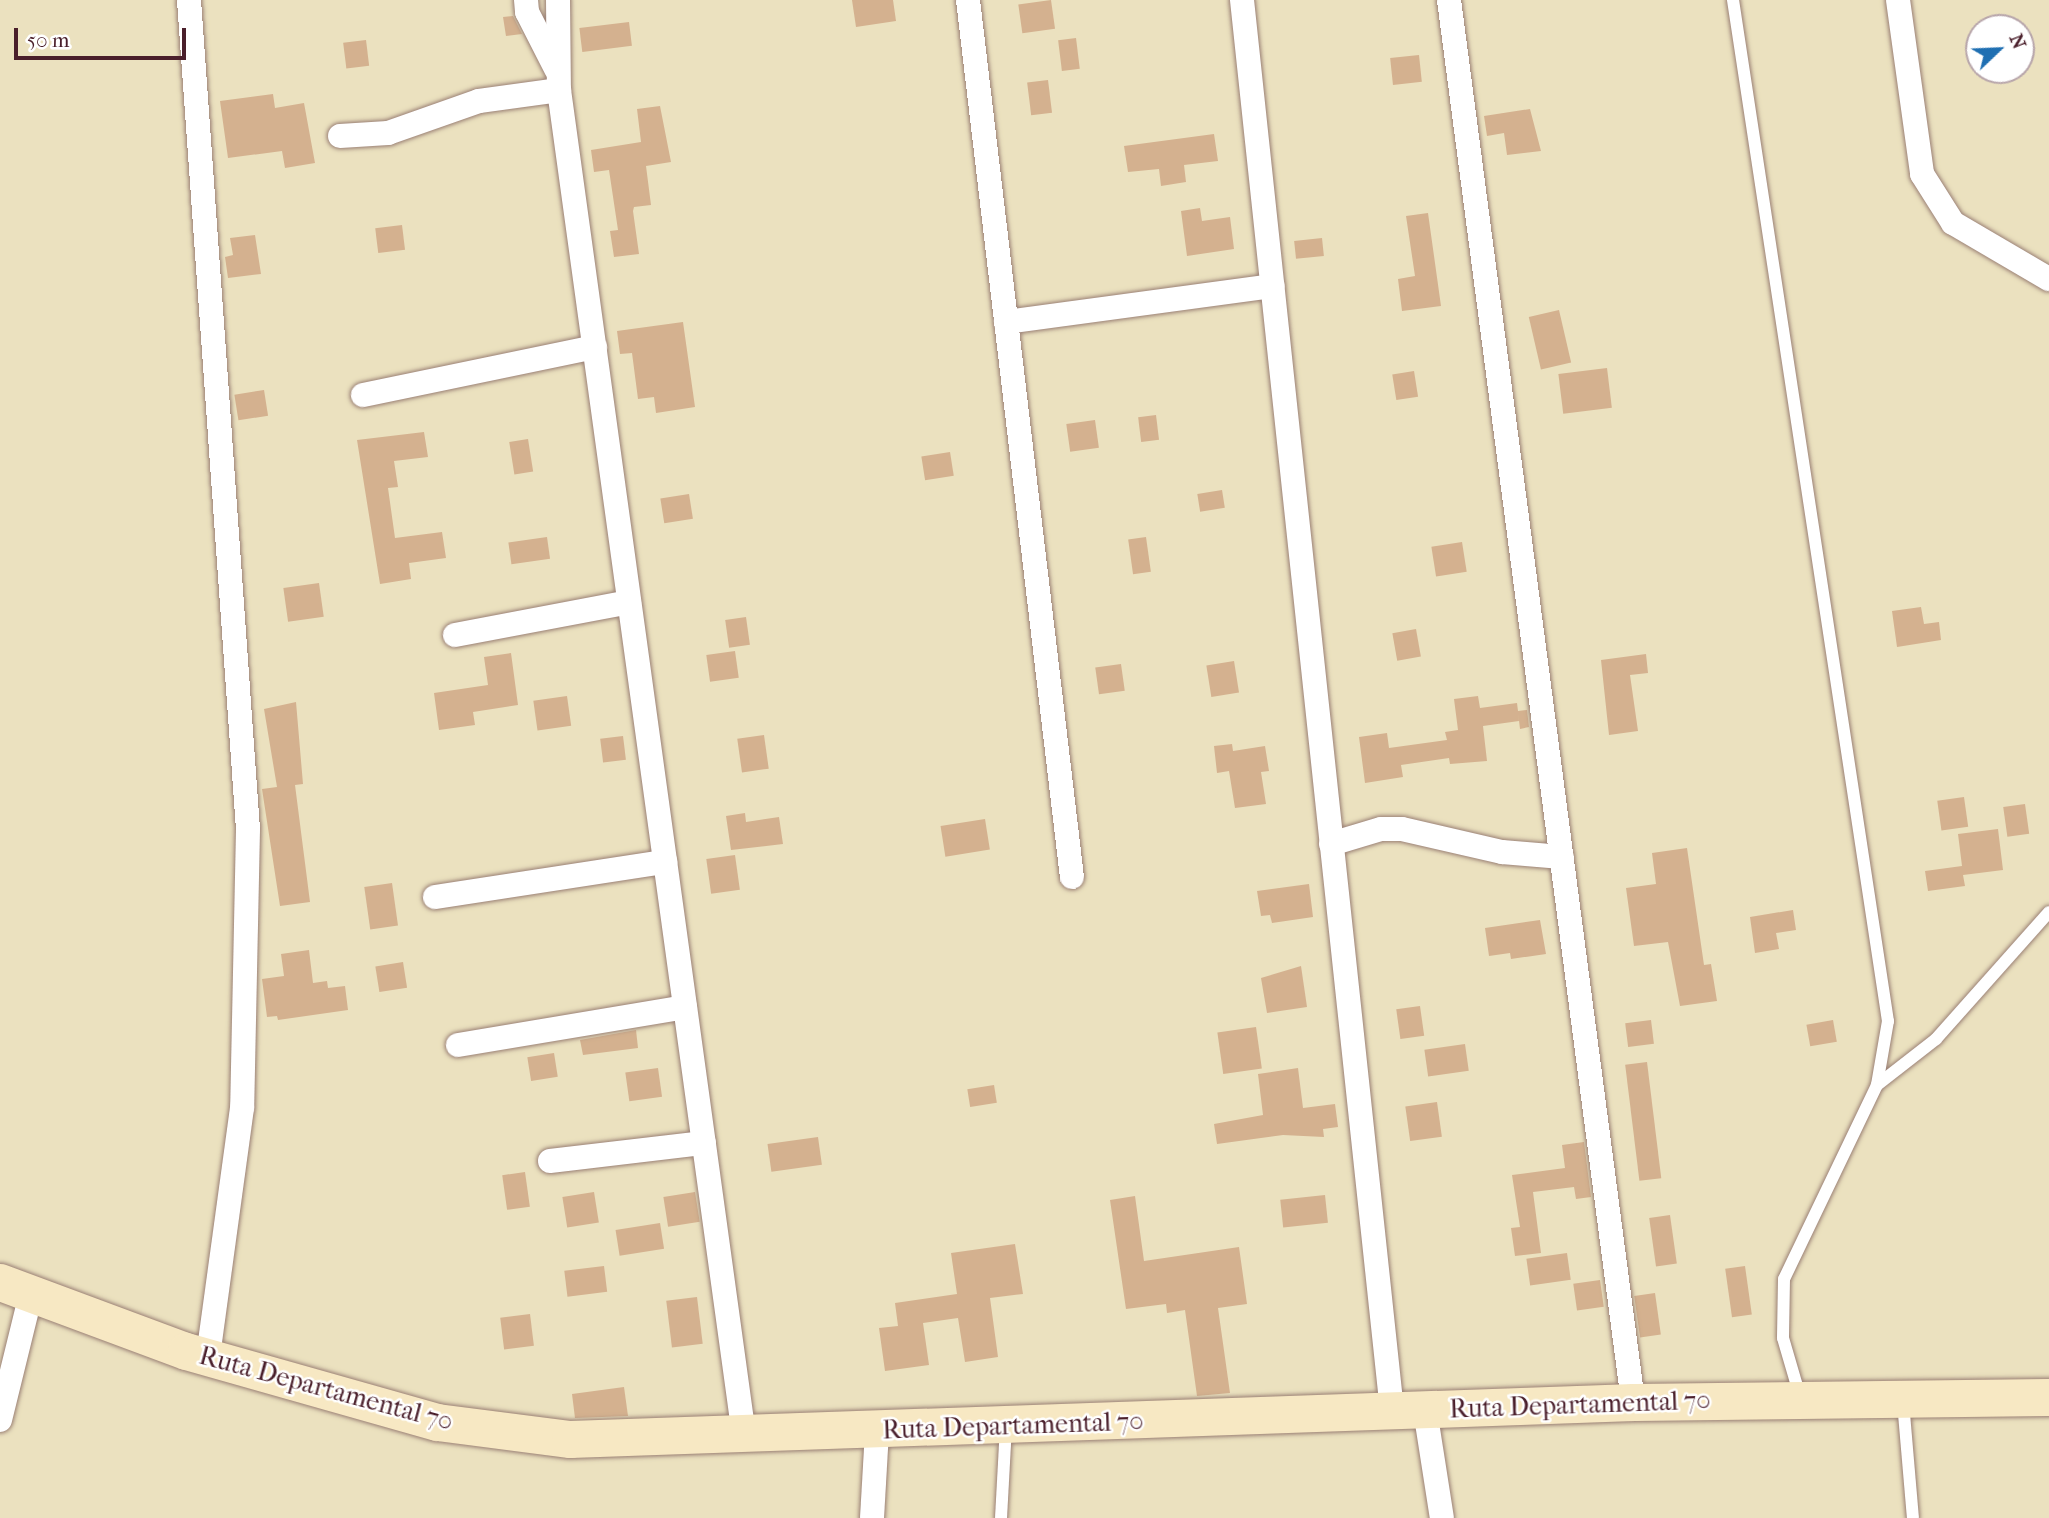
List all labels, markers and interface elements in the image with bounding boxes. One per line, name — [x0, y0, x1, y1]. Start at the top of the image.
scale bar — [18, 14, 189, 58]
north arrow — [1965, 14, 2035, 84]
text: 50 m — [27, 28, 70, 52]
text: N — [2005, 31, 2030, 53]
street label: Ruta Departamental 70 — [196, 1340, 456, 1438]
street label: Ruta Departamental 70 — [1449, 1385, 1711, 1425]
street label: Ruta Departamental 70 — [882, 1406, 1144, 1446]

